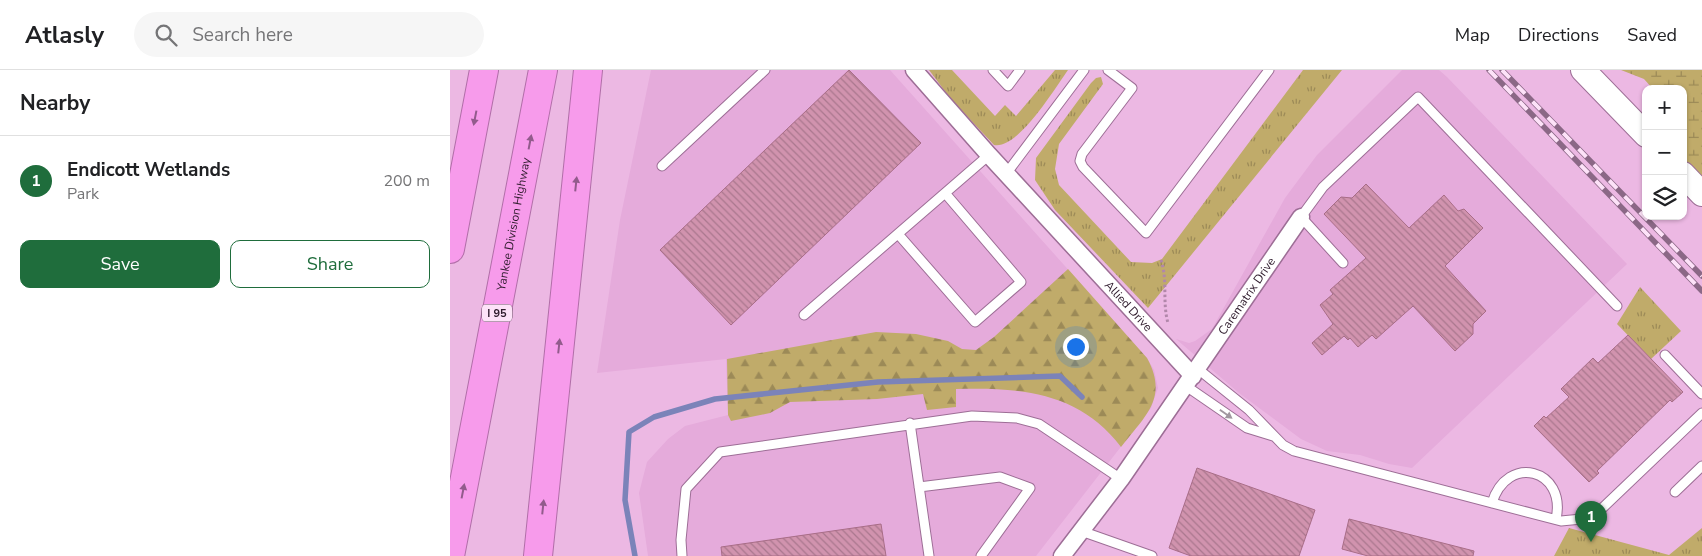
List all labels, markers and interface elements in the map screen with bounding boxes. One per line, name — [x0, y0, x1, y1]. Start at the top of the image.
search box — [134, 12, 484, 57]
text: Atlasly — [25, 19, 104, 51]
icon: search — [152, 21, 180, 49]
text: Search here — [192, 22, 293, 48]
text: Map — [1455, 23, 1490, 47]
text: Directions — [1518, 23, 1599, 47]
text: Saved — [1627, 23, 1677, 47]
map controls — [1642, 85, 1687, 220]
button: + — [1642, 85, 1687, 130]
text: Nearby — [20, 89, 90, 117]
one-way arrow — [471, 110, 479, 125]
button: − — [1642, 130, 1687, 175]
one-way arrow — [526, 134, 534, 150]
street label: Yankee Division Highway — [493, 155, 534, 293]
text: Endicott Wetlands — [67, 157, 230, 183]
text: 1 — [31, 170, 41, 192]
text: 200 m — [383, 170, 430, 192]
button: layers — [1642, 175, 1687, 220]
one-way arrow — [572, 176, 580, 192]
text: Park — [67, 183, 99, 205]
button: Save — [20, 240, 220, 288]
button: Share — [230, 240, 430, 288]
street label: Carematrix Drive — [1214, 254, 1279, 338]
street label: Allied Drive — [1101, 277, 1156, 335]
road number: I 95 — [482, 304, 512, 322]
your location — [1063, 334, 1089, 360]
one-way arrow — [555, 338, 563, 354]
one-way arrow — [1219, 409, 1232, 420]
one-way arrow — [459, 483, 467, 499]
one-way arrow — [539, 499, 547, 515]
pin: 1 — [1575, 501, 1607, 542]

